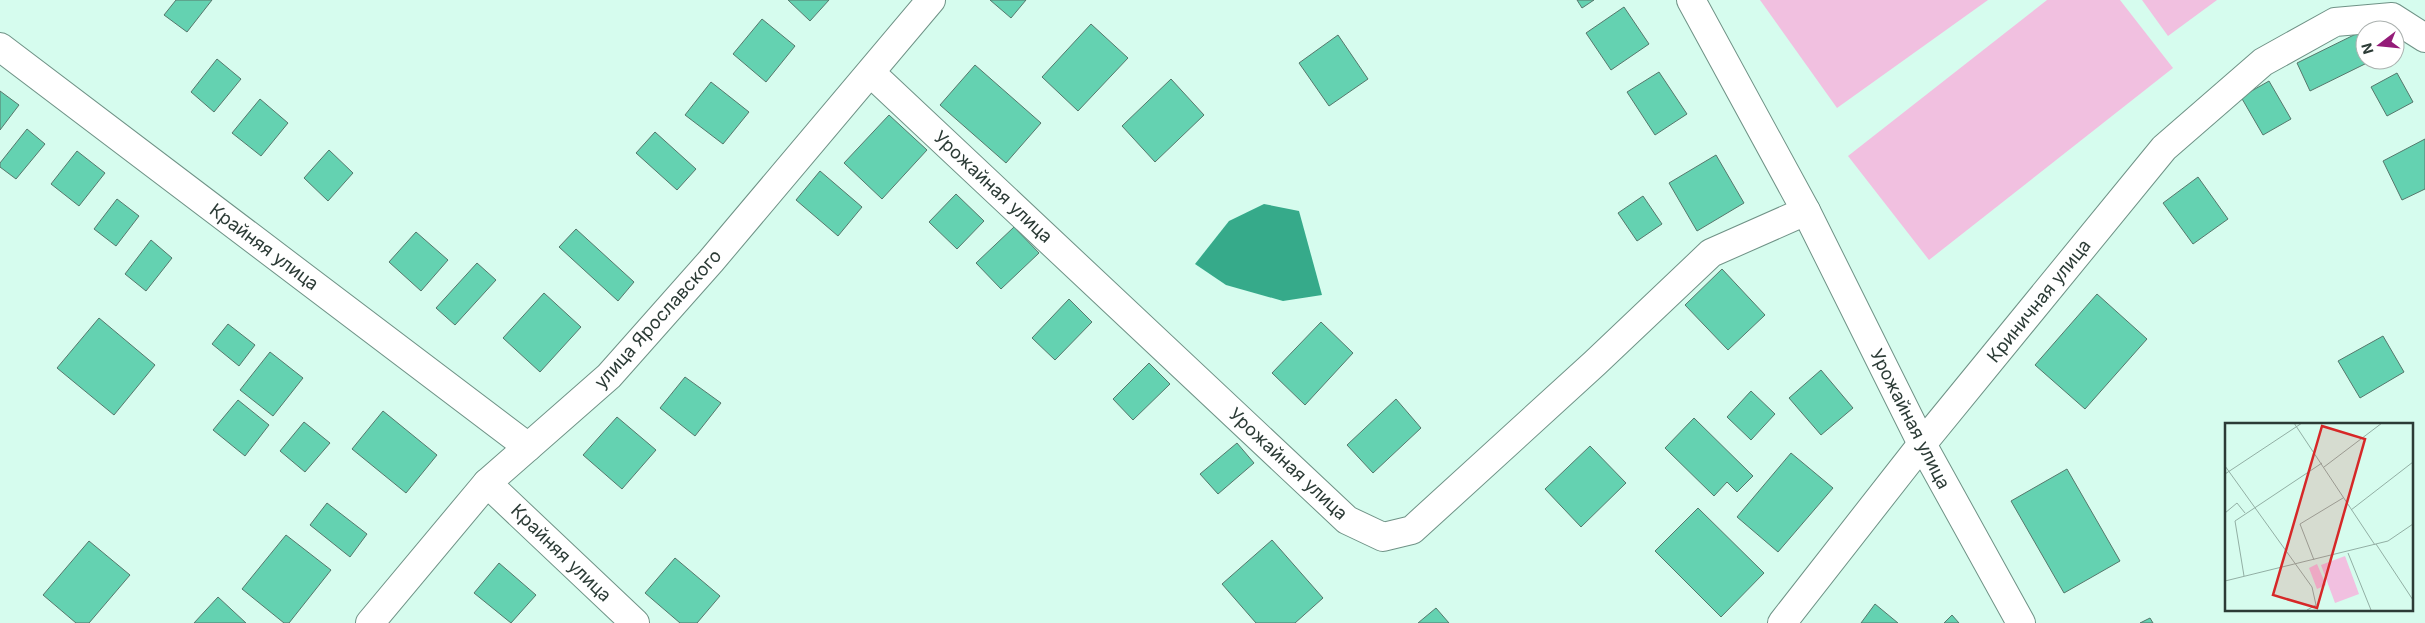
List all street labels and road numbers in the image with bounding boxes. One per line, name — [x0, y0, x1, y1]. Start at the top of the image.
street label: Урожайная улица — [930, 126, 1057, 247]
street label: Крайняя улица — [206, 199, 323, 294]
street label: Криничная улица — [1983, 235, 2095, 367]
street label: улица Ярославского — [590, 245, 725, 392]
street label: Урожайная улица — [1866, 345, 1955, 492]
street label: Урожайная улица — [1225, 403, 1352, 524]
street label: Крайняя улица — [507, 500, 616, 606]

